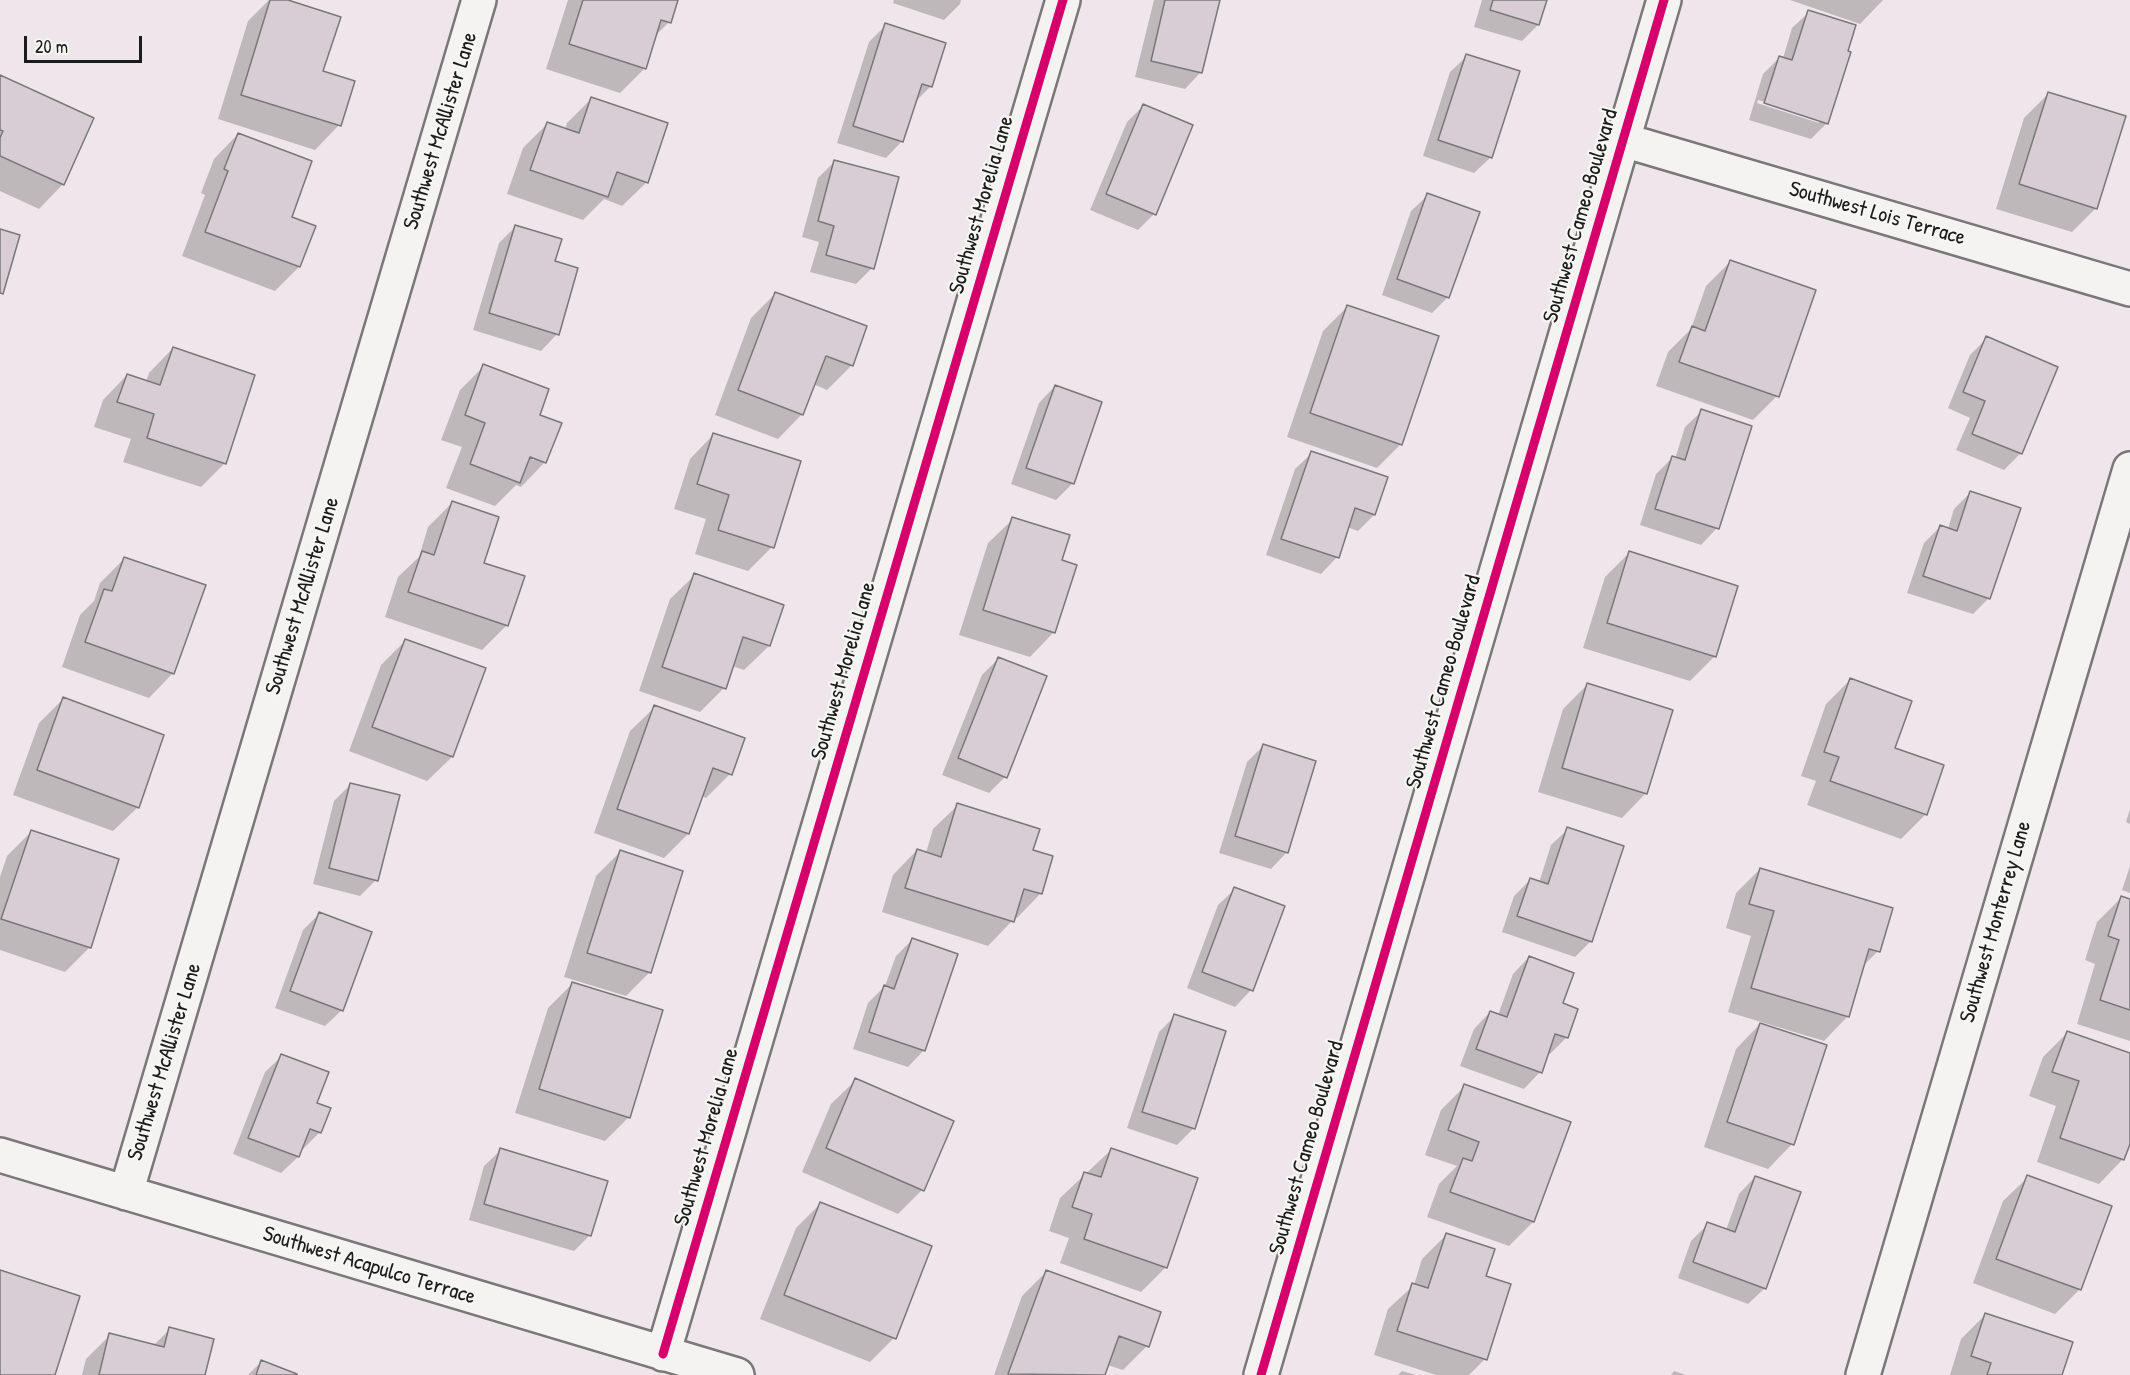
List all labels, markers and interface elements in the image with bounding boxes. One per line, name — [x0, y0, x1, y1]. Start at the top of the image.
scale bar — [27, 24, 146, 62]
street label: Southwest McAllister Lane — [398, 29, 484, 233]
text: 20 m — [35, 34, 68, 59]
street label: Southwest Cameo Boulevard — [1538, 106, 1624, 326]
street label: Southwest Morelia Lane — [944, 113, 1020, 297]
street label: Southwest Lois Terrace — [1786, 176, 1968, 252]
street label: Southwest McAllister Lane — [260, 494, 346, 698]
street label: Southwest Cameo Boulevard — [1401, 572, 1487, 792]
street label: Southwest Morelia Lane — [806, 579, 882, 763]
street label: Southwest Monterrey Lane — [1955, 818, 2037, 1026]
street label: Southwest McAllister Lane — [122, 960, 208, 1164]
street label: Southwest Cameo Boulevard — [1264, 1038, 1350, 1258]
street label: Southwest Morelia Lane — [669, 1045, 745, 1229]
street label: Southwest Acapulco Terrace — [259, 1221, 479, 1311]

